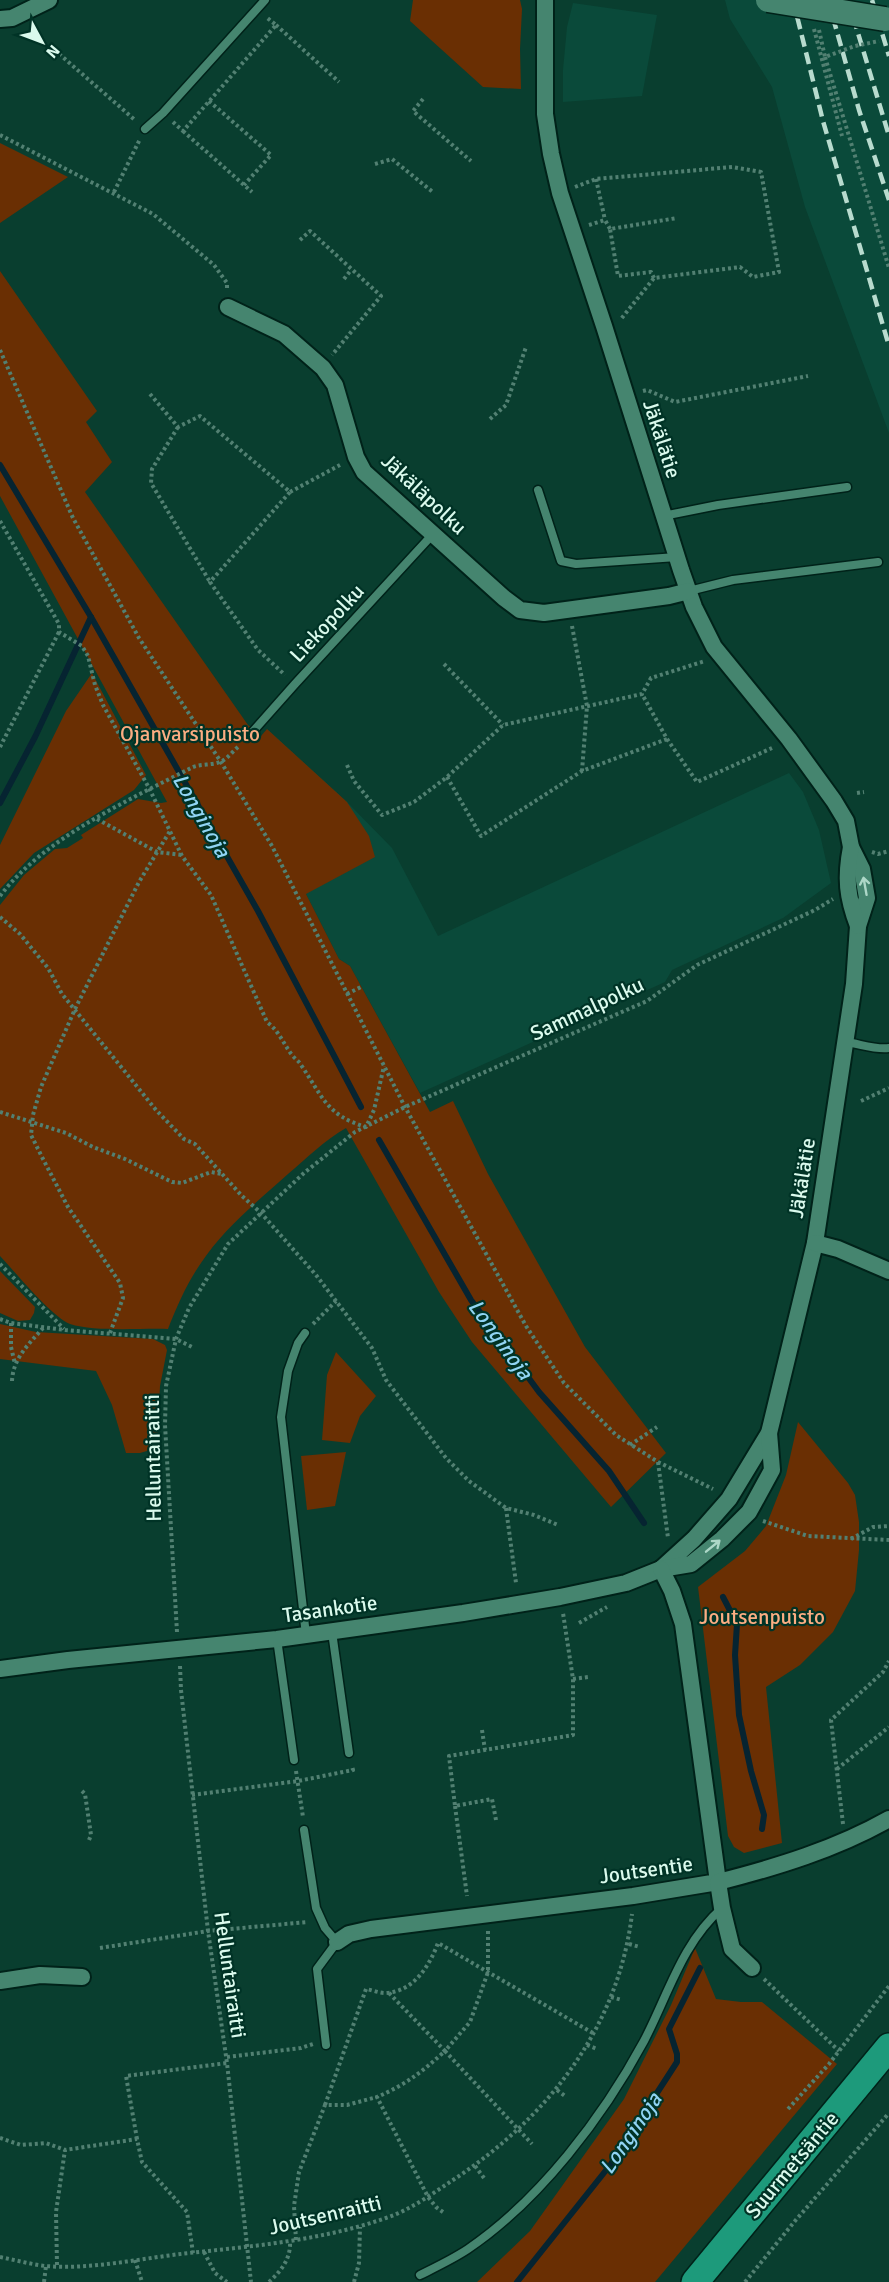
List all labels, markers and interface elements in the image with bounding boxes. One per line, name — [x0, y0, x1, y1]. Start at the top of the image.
north arrow — [12, 12, 72, 72]
text: N — [41, 40, 64, 62]
street label: Jäkälätie — [637, 396, 687, 482]
street label: Jäkäläpolku — [376, 448, 472, 540]
street label: Liekopolku — [284, 578, 370, 668]
park label: Ojanvarsipuisto — [120, 721, 260, 747]
water label: Longinoja — [167, 768, 237, 863]
one-way arrow — [859, 877, 870, 896]
street label: Sammalpolku — [526, 971, 648, 1047]
street label: Jäkälätie — [783, 1136, 821, 1220]
water label: Longinoja — [462, 1294, 539, 1385]
street label: Helluntairaitti — [139, 1394, 167, 1522]
one-way arrow — [705, 1539, 721, 1552]
street label: Tasankotie — [281, 1589, 379, 1629]
park label: Joutsenpuisto — [699, 1604, 825, 1630]
street label: Joutsentie — [598, 1851, 694, 1889]
street label: Helluntairaitti — [208, 1910, 252, 2040]
water label: Longinoja — [593, 2087, 668, 2179]
street label: Suurmetsäntie — [740, 2106, 844, 2224]
street label: Joutsenraitti — [266, 2189, 384, 2241]

